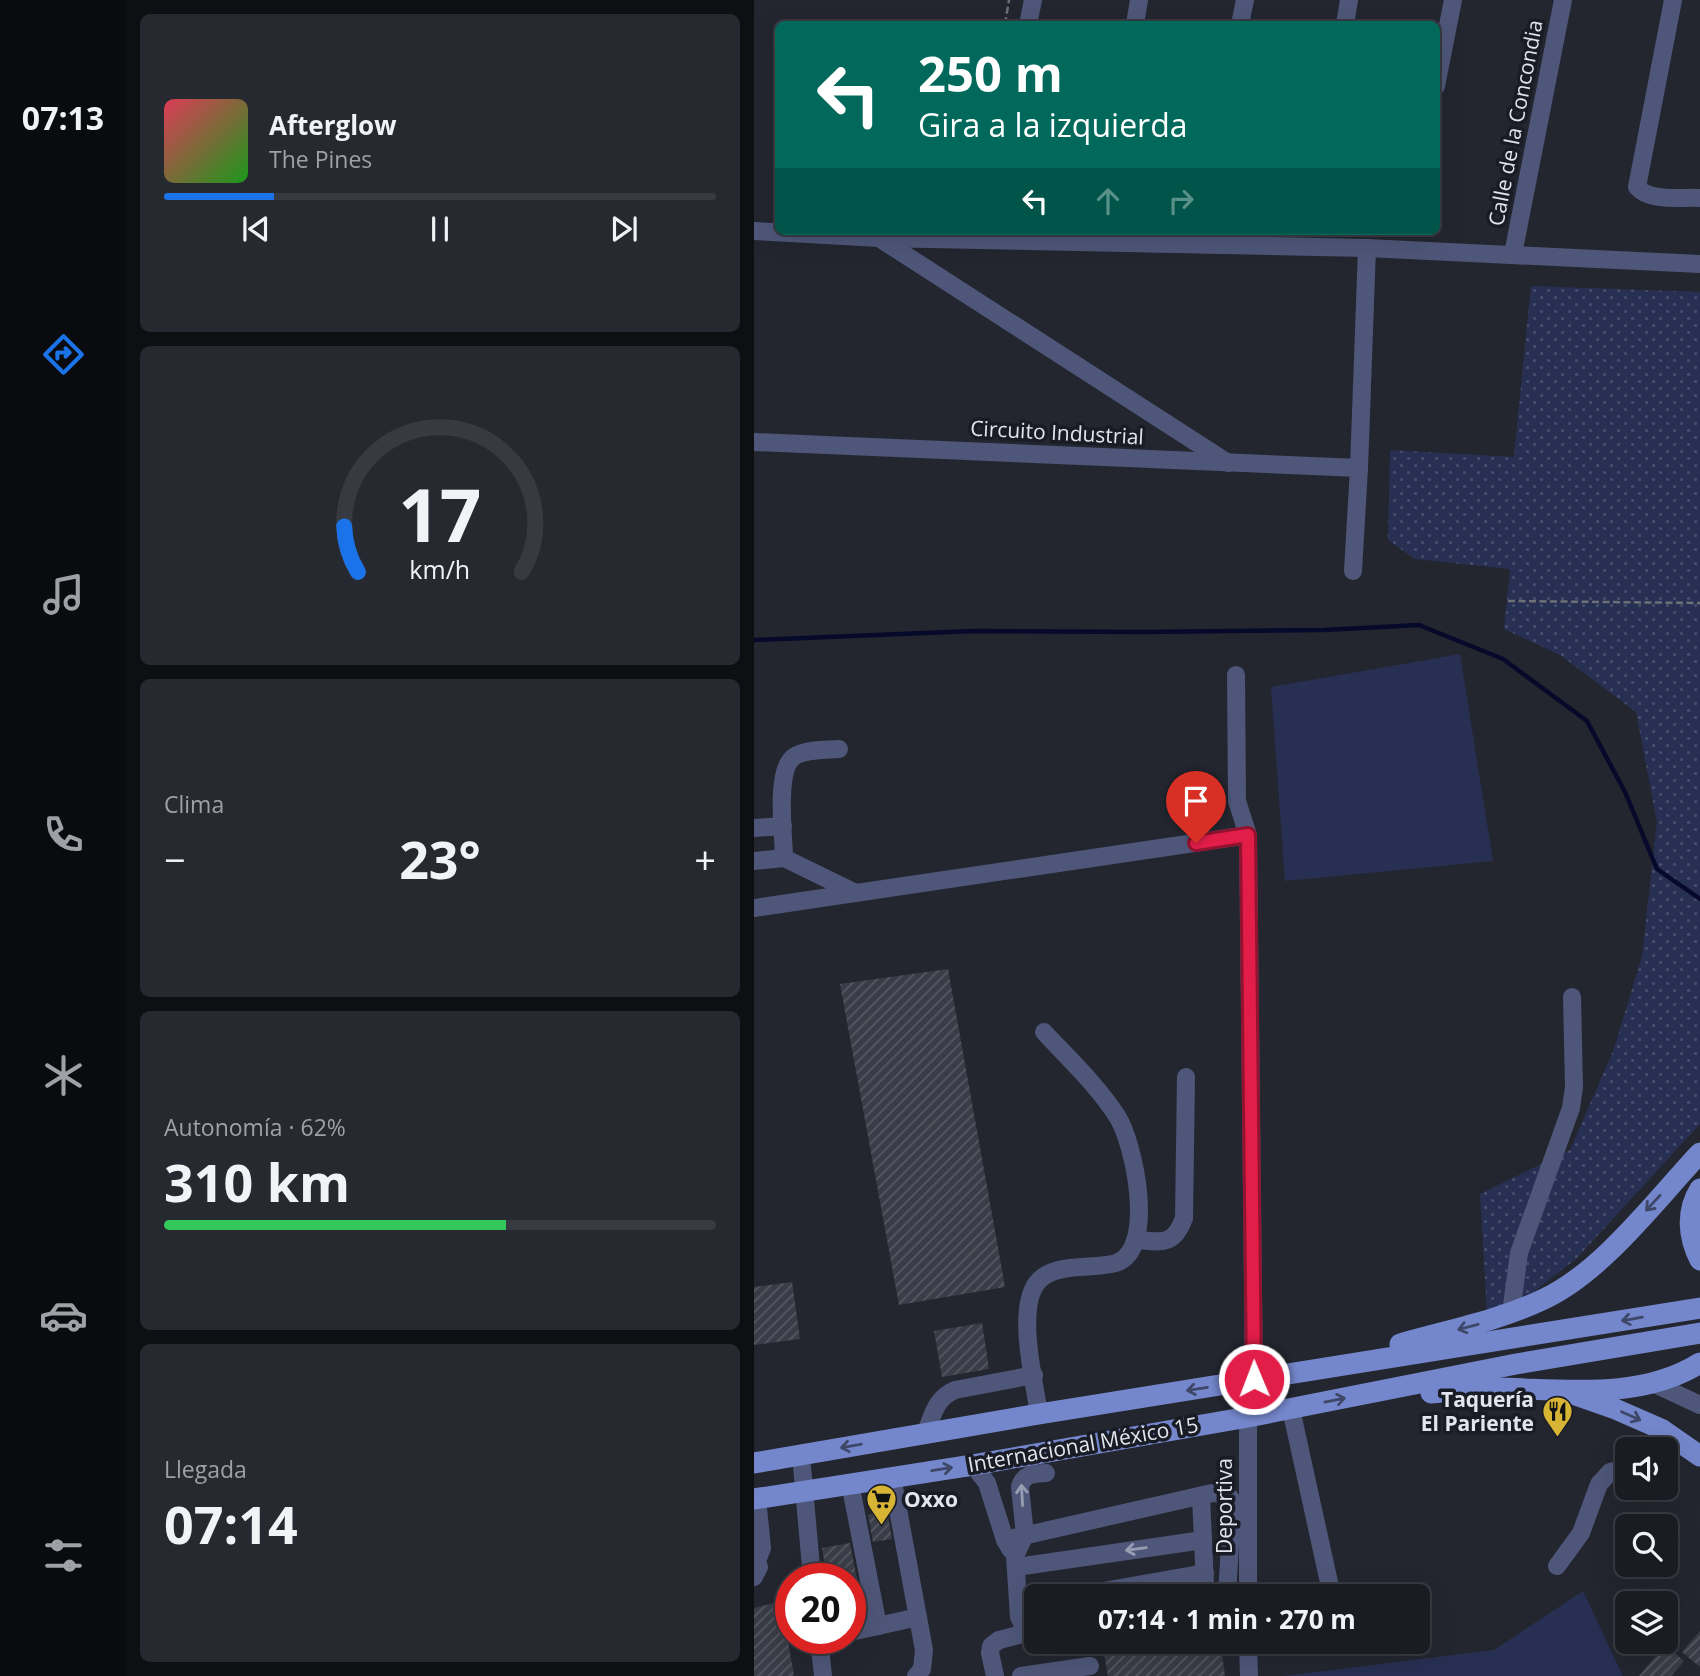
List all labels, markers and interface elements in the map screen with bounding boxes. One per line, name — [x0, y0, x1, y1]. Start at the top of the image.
street label: Calle de la Concondia — [1481, 17, 1549, 228]
text: 250 m — [918, 40, 1063, 106]
icon: left — [803, 49, 894, 140]
text: 07:13 — [22, 96, 104, 139]
text: Gira a la izquierda — [918, 103, 1188, 146]
text: Afterglow — [269, 107, 396, 143]
text: The Pines — [269, 143, 372, 175]
icon: left — [1016, 182, 1054, 220]
icon: ahead — [1089, 182, 1127, 220]
icon: right — [1162, 182, 1200, 220]
icon: previous — [237, 210, 275, 248]
icon: pause — [421, 210, 459, 248]
icon: next — [605, 210, 643, 248]
icon: directions — [39, 330, 88, 379]
street label: Circuito Industrial — [970, 413, 1145, 451]
text: 17 — [398, 464, 482, 563]
text: km/h — [410, 551, 470, 585]
icon: music — [39, 570, 88, 619]
pin — [1166, 771, 1226, 843]
icon: arrive — [1177, 782, 1215, 820]
text: Clima — [164, 788, 224, 820]
icon: phone — [39, 810, 88, 859]
text: 23° — [399, 823, 481, 894]
text: − — [164, 833, 186, 885]
text: + — [694, 833, 716, 885]
icon: climate — [39, 1051, 88, 1100]
text: Autonomía · 62% — [164, 1111, 346, 1143]
text: 310 km — [164, 1146, 350, 1217]
one-way arrow — [1645, 1194, 1662, 1211]
icon: car — [39, 1291, 88, 1340]
one-way arrow — [1622, 1313, 1644, 1326]
one-way arrow — [1457, 1321, 1480, 1334]
position arrow — [1217, 1342, 1291, 1416]
one-way arrow — [1186, 1382, 1208, 1395]
place label: Taquería El Pariente — [1421, 1385, 1534, 1437]
one-way arrow — [1323, 1393, 1346, 1406]
restaurant icon: Taquería El Pariente — [1540, 1395, 1574, 1439]
street label: Internacional México 15 — [965, 1410, 1200, 1478]
one-way arrow — [1620, 1410, 1642, 1423]
map controls — [1615, 1437, 1678, 1654]
button: sound — [1615, 1437, 1678, 1500]
one-way arrow — [840, 1440, 863, 1453]
text: Llegada — [164, 1453, 247, 1485]
street label: Deportiva — [1210, 1458, 1238, 1554]
one-way arrow — [931, 1462, 953, 1475]
supermarket icon: Oxxo — [864, 1483, 898, 1527]
one-way arrow — [1015, 1484, 1028, 1507]
place label: Oxxo — [904, 1485, 958, 1513]
text: 07:14 — [164, 1488, 298, 1559]
button: search — [1615, 1514, 1678, 1577]
icon: filters — [39, 1531, 88, 1580]
one-way arrow — [1125, 1543, 1148, 1556]
speed limit sign: 20 — [775, 1563, 866, 1654]
button: layers — [1615, 1591, 1678, 1654]
text: 07:14 · 1 min · 270 m — [1098, 1601, 1356, 1637]

